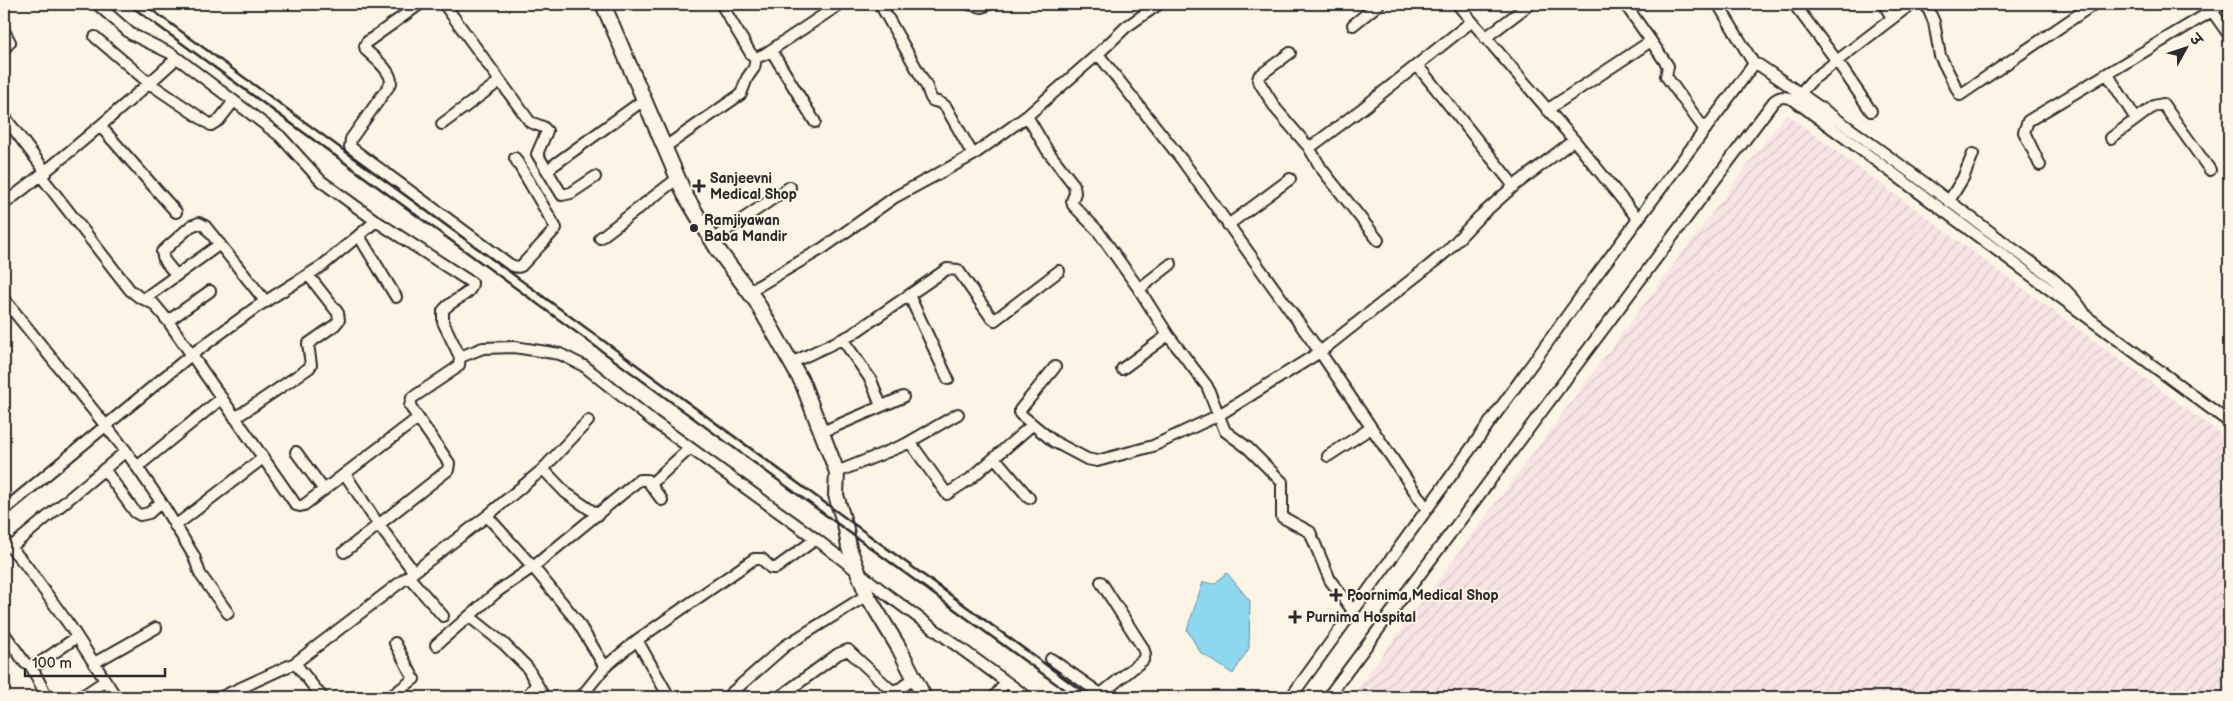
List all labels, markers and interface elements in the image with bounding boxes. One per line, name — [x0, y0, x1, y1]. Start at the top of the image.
north arrow — [2160, 22, 2210, 72]
text: उ — [2185, 29, 2206, 50]
place label: Sanjeevni Medical Shop — [710, 170, 797, 203]
marker: Sanjeevni Medical Shop — [692, 179, 706, 193]
place label: Ramjiyawan Baba Mandir — [704, 212, 787, 245]
marker: Ramjiyawan Baba Mandir — [688, 222, 700, 234]
place label: Poornima Medical Shop — [1347, 587, 1499, 604]
marker: Poornima Medical Shop — [1329, 588, 1343, 602]
place label: Purnima Hospital — [1306, 609, 1416, 626]
marker: Purnima Hospital — [1288, 610, 1302, 624]
scale bar — [25, 646, 165, 678]
text: 100 m — [32, 654, 72, 673]

